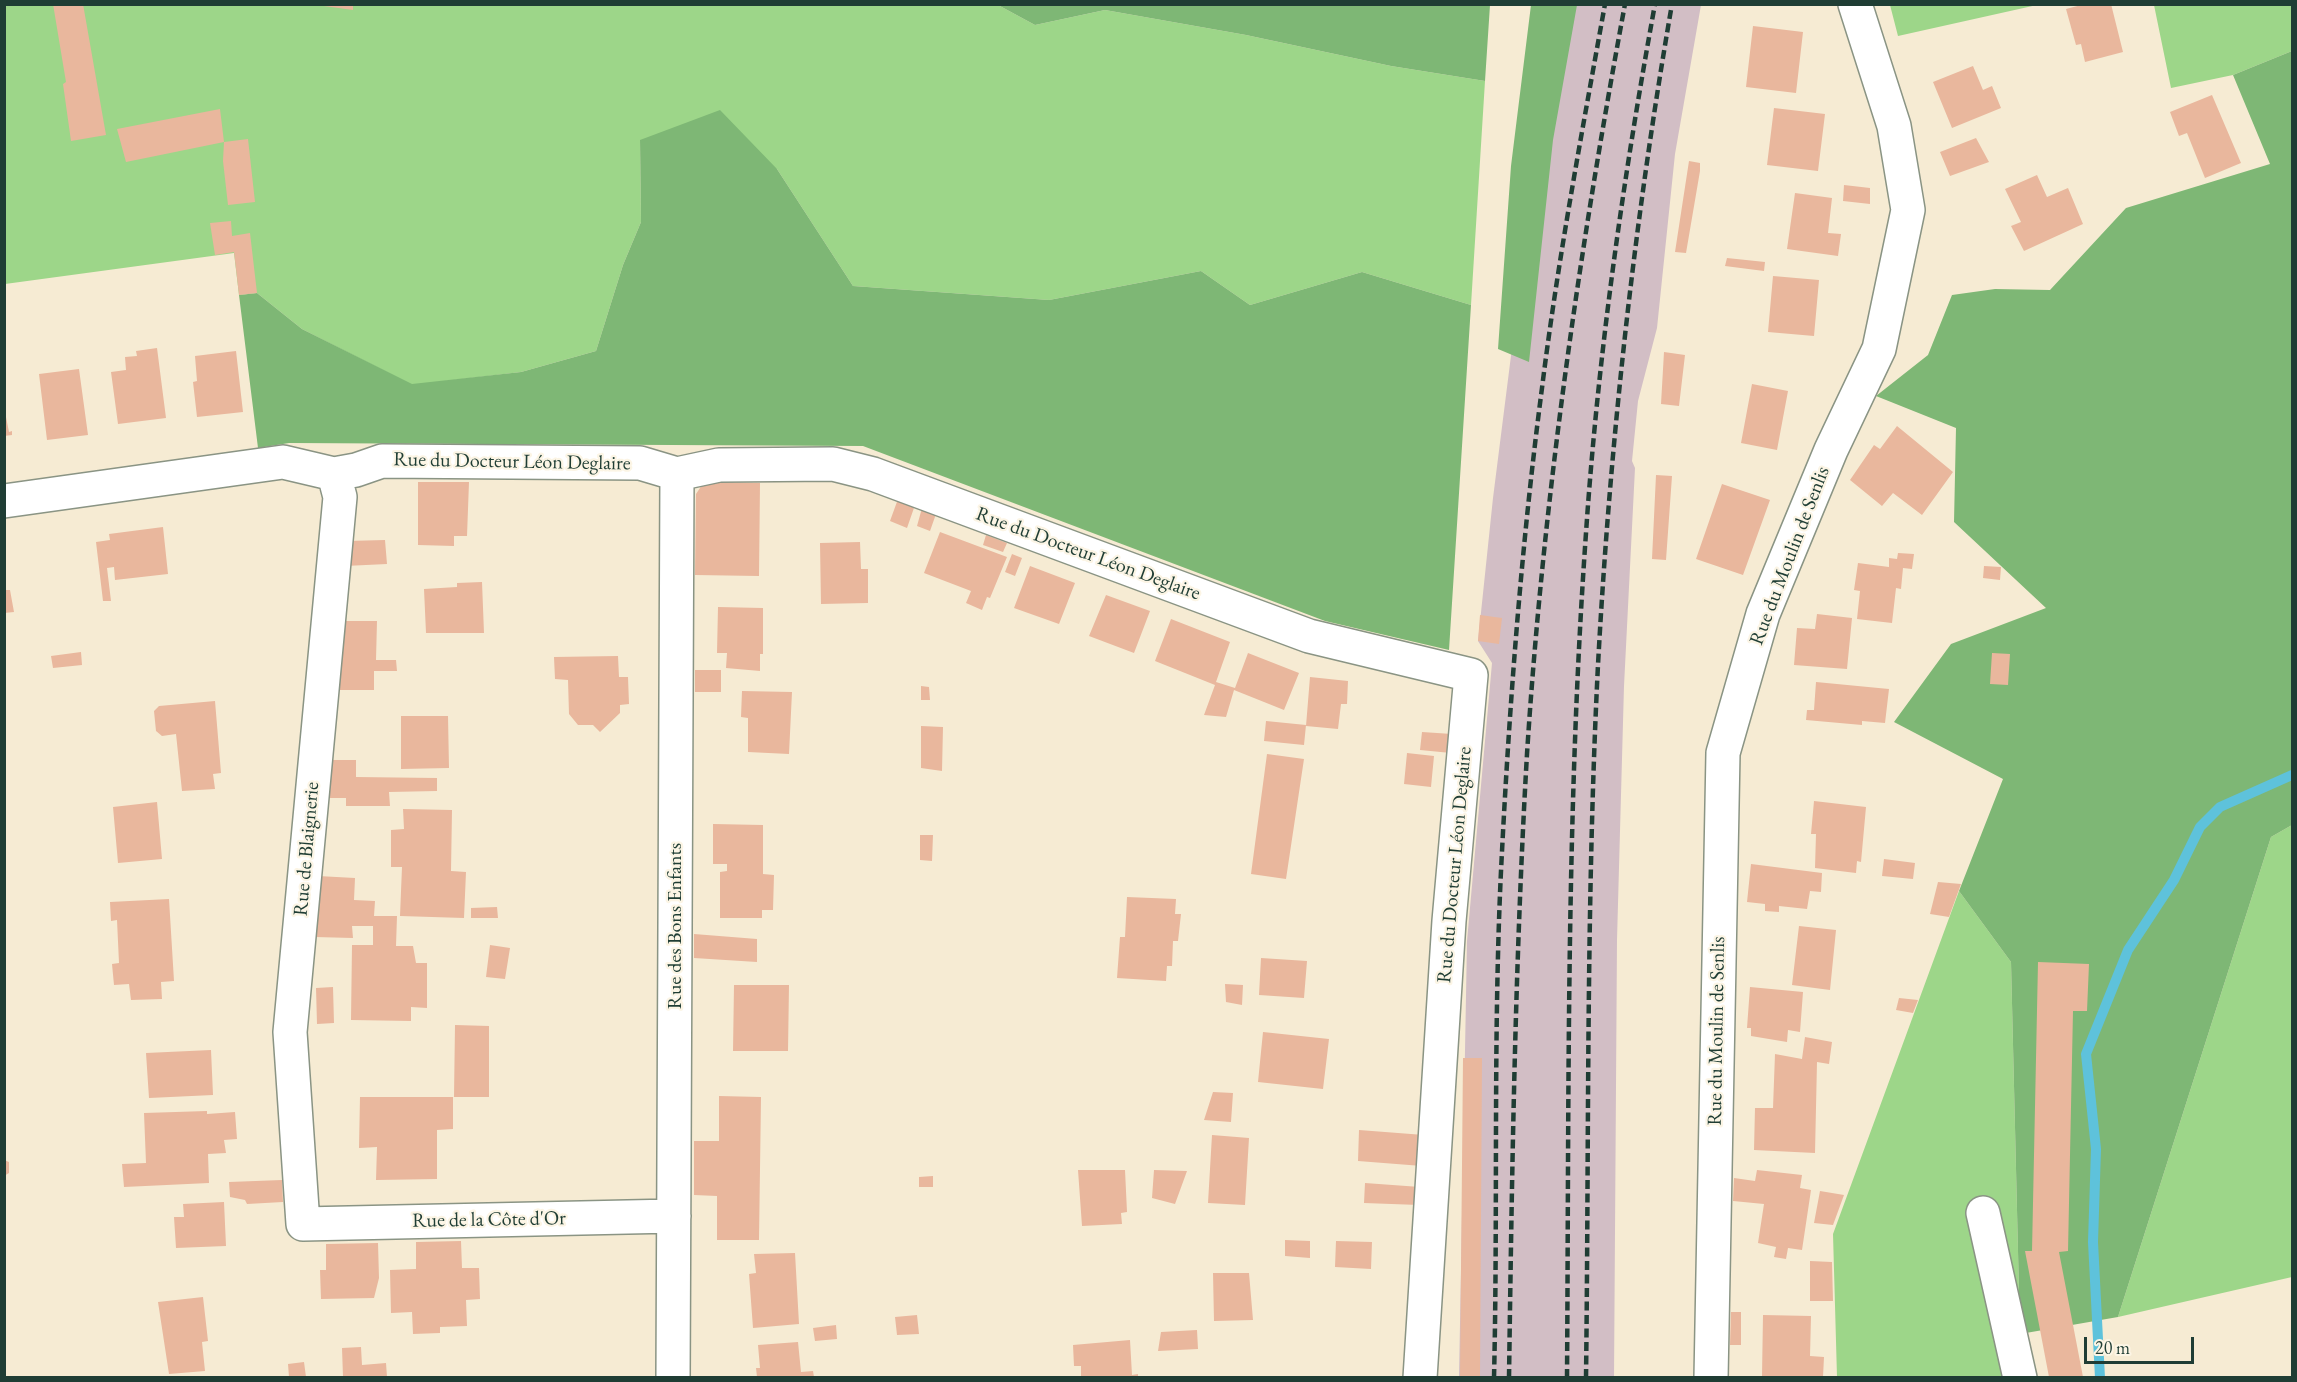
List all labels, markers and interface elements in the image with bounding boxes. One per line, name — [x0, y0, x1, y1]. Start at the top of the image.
street label: Rue du Docteur Léon Deglaire — [393, 448, 631, 476]
street label: Rue du Moulin de Senlis — [1745, 463, 1835, 649]
street label: Rue du Docteur Léon Deglaire — [972, 502, 1204, 606]
street label: Rue du Docteur Léon Deglaire — [1433, 746, 1477, 984]
street label: Rue de Blaignerie — [289, 781, 325, 917]
street label: Rue des Bons Enfants — [664, 843, 688, 1009]
street label: Rue du Moulin de Senlis — [1703, 936, 1731, 1126]
street label: Rue de la Côte d'Or — [412, 1207, 566, 1233]
scale bar — [2087, 1325, 2196, 1363]
text: 20 m — [2095, 1336, 2130, 1359]

